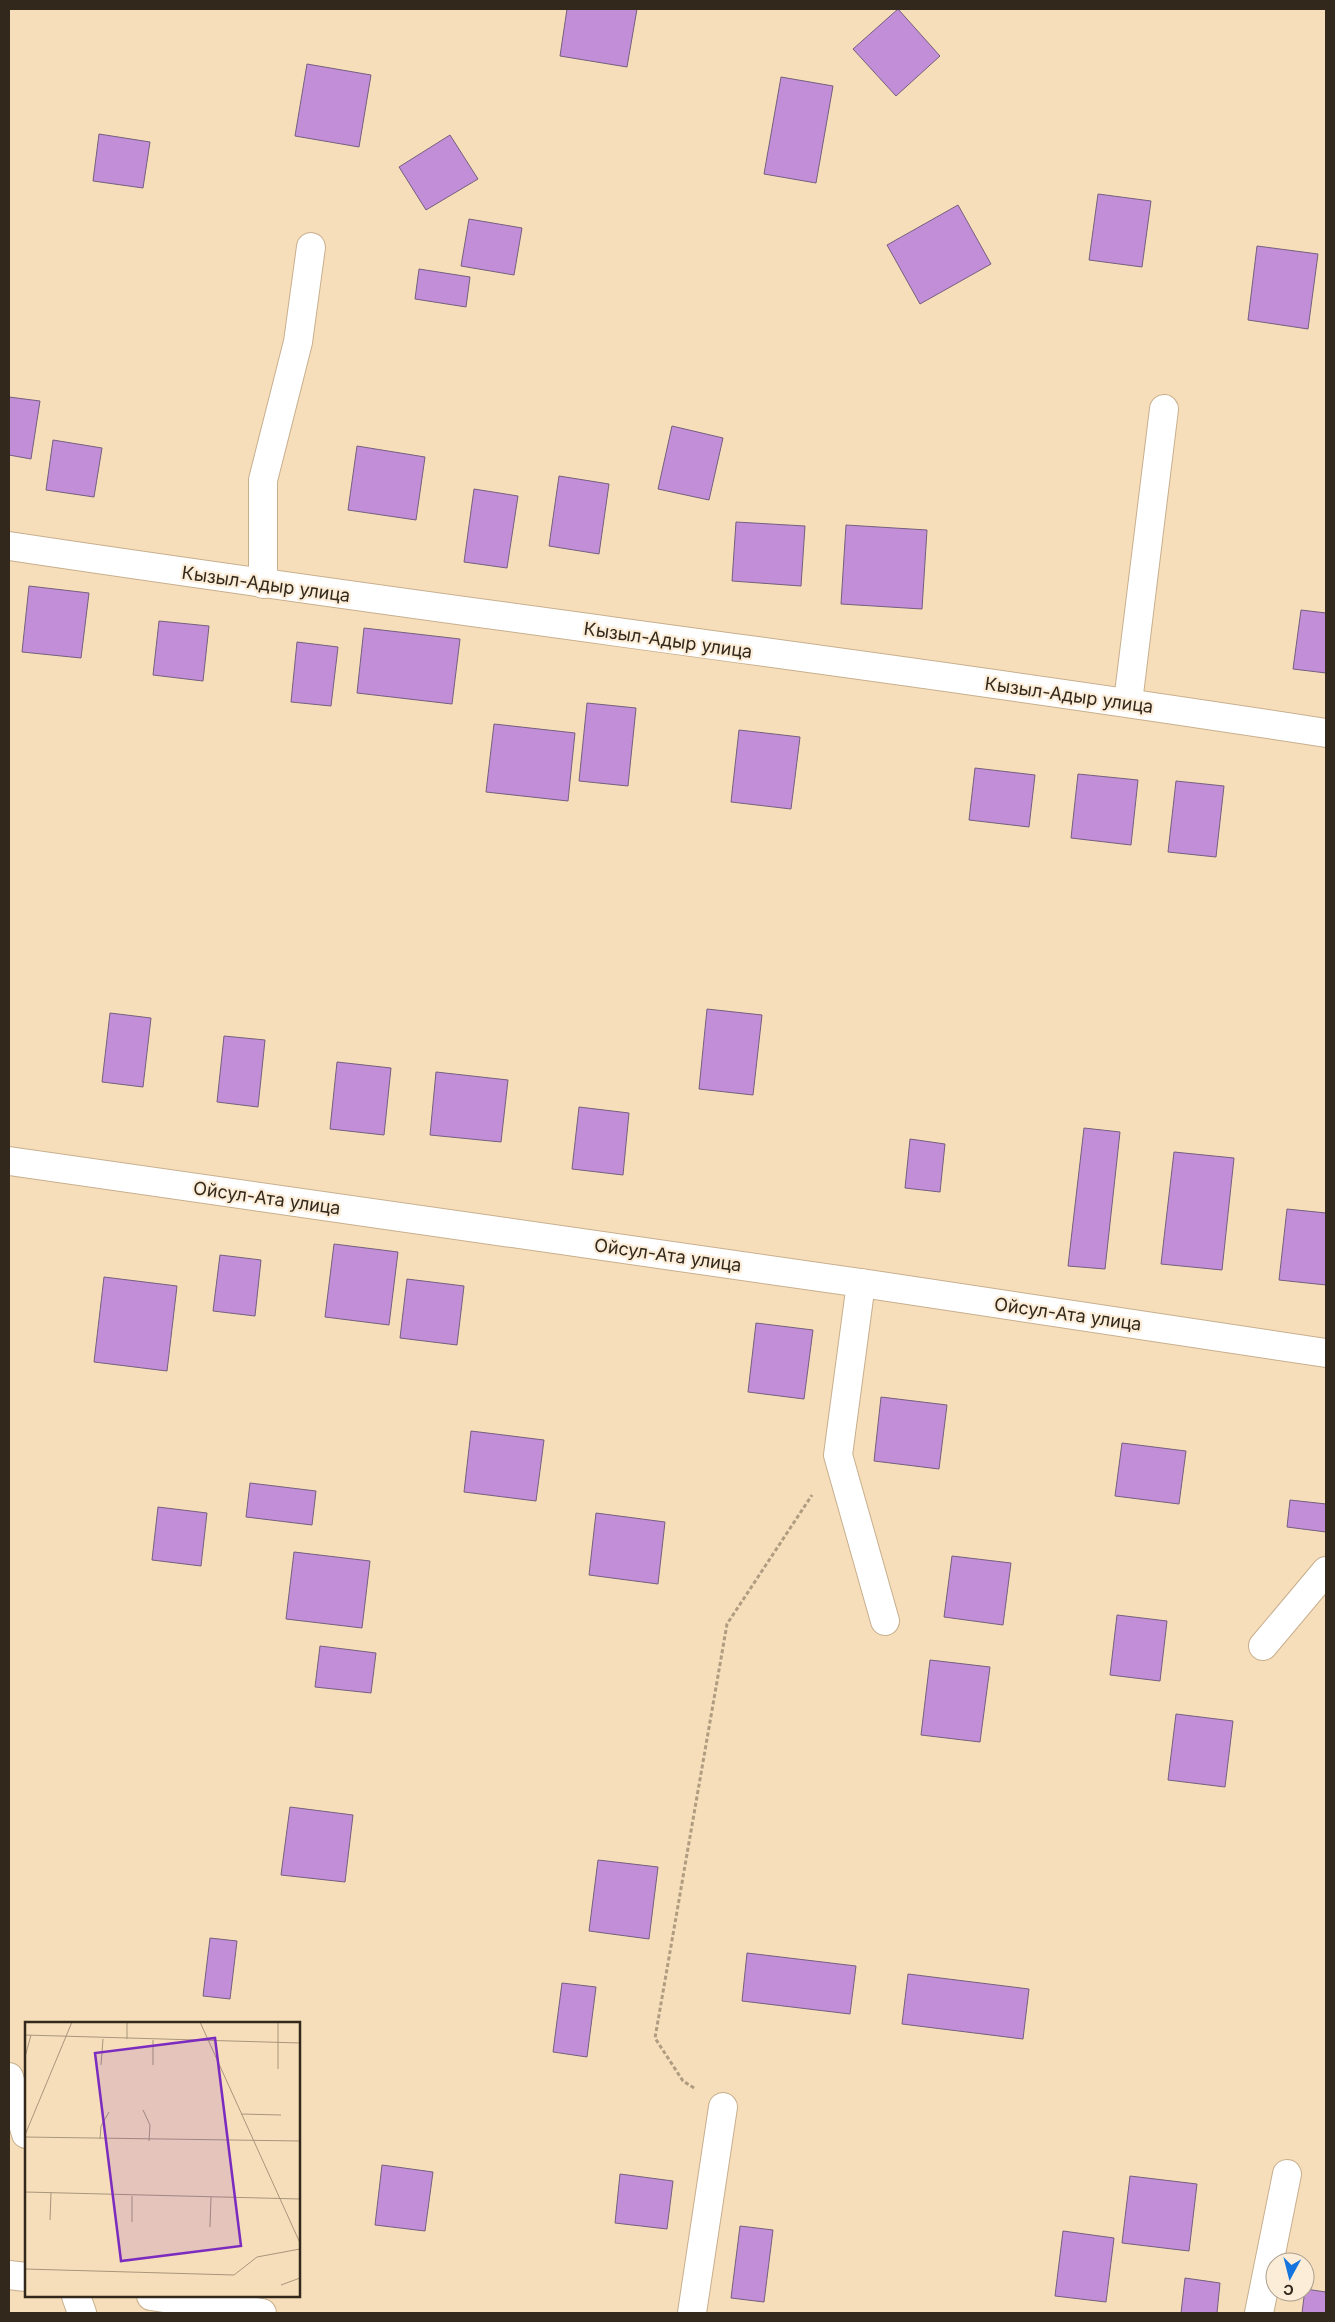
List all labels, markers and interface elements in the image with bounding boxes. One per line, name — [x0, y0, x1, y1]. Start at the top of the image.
street label: Кызыл-Адыр улица — [180, 562, 352, 606]
street label: Кызыл-Адыр улица — [582, 618, 754, 662]
street label: Кызыл-Адыр улица — [983, 673, 1155, 717]
street label: Ойсул-Ата улица — [192, 1177, 342, 1219]
street label: Ойсул-Ата улица — [593, 1234, 743, 1276]
street label: Ойсул-Ата улица — [993, 1293, 1143, 1335]
inset map — [25, 2022, 300, 2297]
north arrow — [1265, 2252, 1315, 2302]
text: С — [1282, 2281, 1295, 2299]

